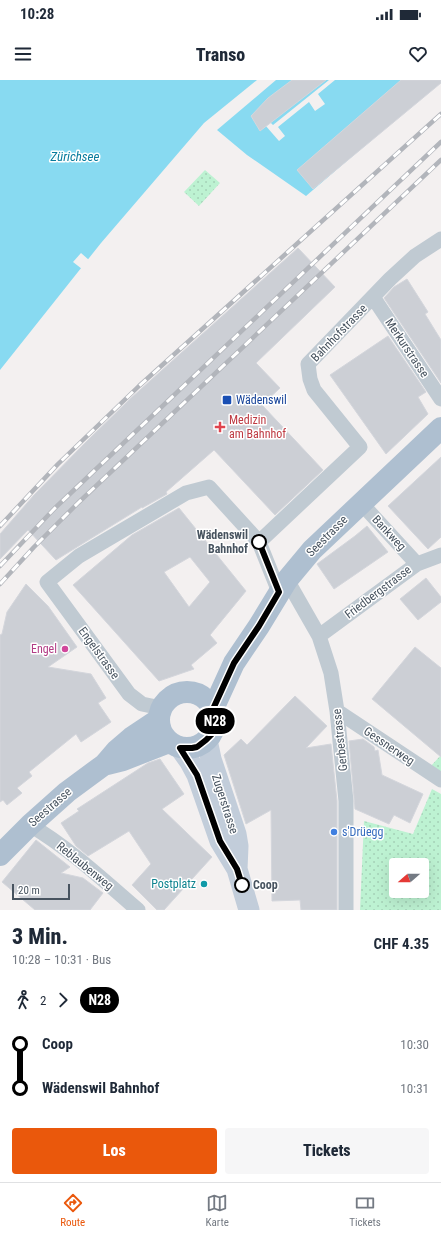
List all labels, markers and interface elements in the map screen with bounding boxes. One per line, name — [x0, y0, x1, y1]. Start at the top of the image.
text: 10:28 — [20, 5, 54, 23]
icon: menu — [12, 43, 34, 65]
icon: heart — [407, 43, 429, 65]
text: Transo — [196, 44, 245, 65]
water label: Zürichsee — [50, 149, 99, 164]
street label: Bahnhofstrasse — [308, 301, 370, 365]
street label: Merkurstrasse — [382, 316, 432, 380]
place label: Wädenswil — [236, 393, 287, 407]
marker: Wädenswil — [221, 394, 233, 406]
place label: Medizin am Bahnhof — [229, 413, 286, 441]
marker: Medizin am Bahnhof — [214, 421, 226, 433]
street label: Seestrasse — [304, 512, 351, 559]
street label: Bankweg — [369, 513, 409, 554]
place label: Wädenswil Bahnhof — [197, 528, 248, 556]
marker: Wädenswil Bahnhof — [251, 534, 267, 550]
street label: Friedbergstrasse — [342, 562, 414, 621]
street label: Engelstrasse — [75, 624, 123, 682]
place label: Engel — [31, 642, 57, 656]
marker: Engel — [60, 644, 70, 654]
line badge: N28 — [192, 708, 238, 734]
street label: Gerbestrasse — [330, 708, 350, 772]
text: N28 — [204, 713, 226, 729]
street label: Gessnerweg — [361, 724, 417, 768]
street label: Zugerstrasse — [209, 772, 241, 836]
street label: Seestrasse — [26, 784, 75, 829]
place label: s'Drüegg — [342, 825, 383, 839]
marker: s'Drüegg — [329, 827, 339, 837]
street label: Reblaubenweg — [54, 839, 116, 893]
north arrow — [389, 858, 429, 898]
map controls — [389, 858, 429, 898]
place label: Postplatz — [151, 877, 196, 891]
marker: Coop — [234, 877, 250, 893]
place label: Coop — [253, 878, 278, 892]
marker: Postplatz — [199, 879, 209, 889]
scale bar — [12, 882, 70, 901]
text: 20 m — [18, 884, 40, 897]
text: 3 Min. — [12, 924, 68, 949]
text: CHF 4.35 — [374, 935, 429, 953]
text: 10:28 – 10:31 · Bus — [12, 952, 111, 967]
icon: walk — [12, 989, 34, 1011]
icon: forward — [52, 989, 74, 1011]
text: N28 — [88, 992, 111, 1008]
text: 2 — [40, 993, 46, 1008]
text: Coop — [42, 1035, 73, 1053]
text: 10:30 — [400, 1037, 429, 1052]
text: Wädenswil Bahnhof — [42, 1079, 159, 1097]
text: 10:31 — [400, 1081, 429, 1096]
button: Los — [12, 1128, 217, 1174]
button: Tickets — [225, 1128, 429, 1174]
tab: Route — [60, 1192, 85, 1229]
tab: Karte — [206, 1192, 229, 1229]
tab: Tickets — [349, 1192, 381, 1229]

